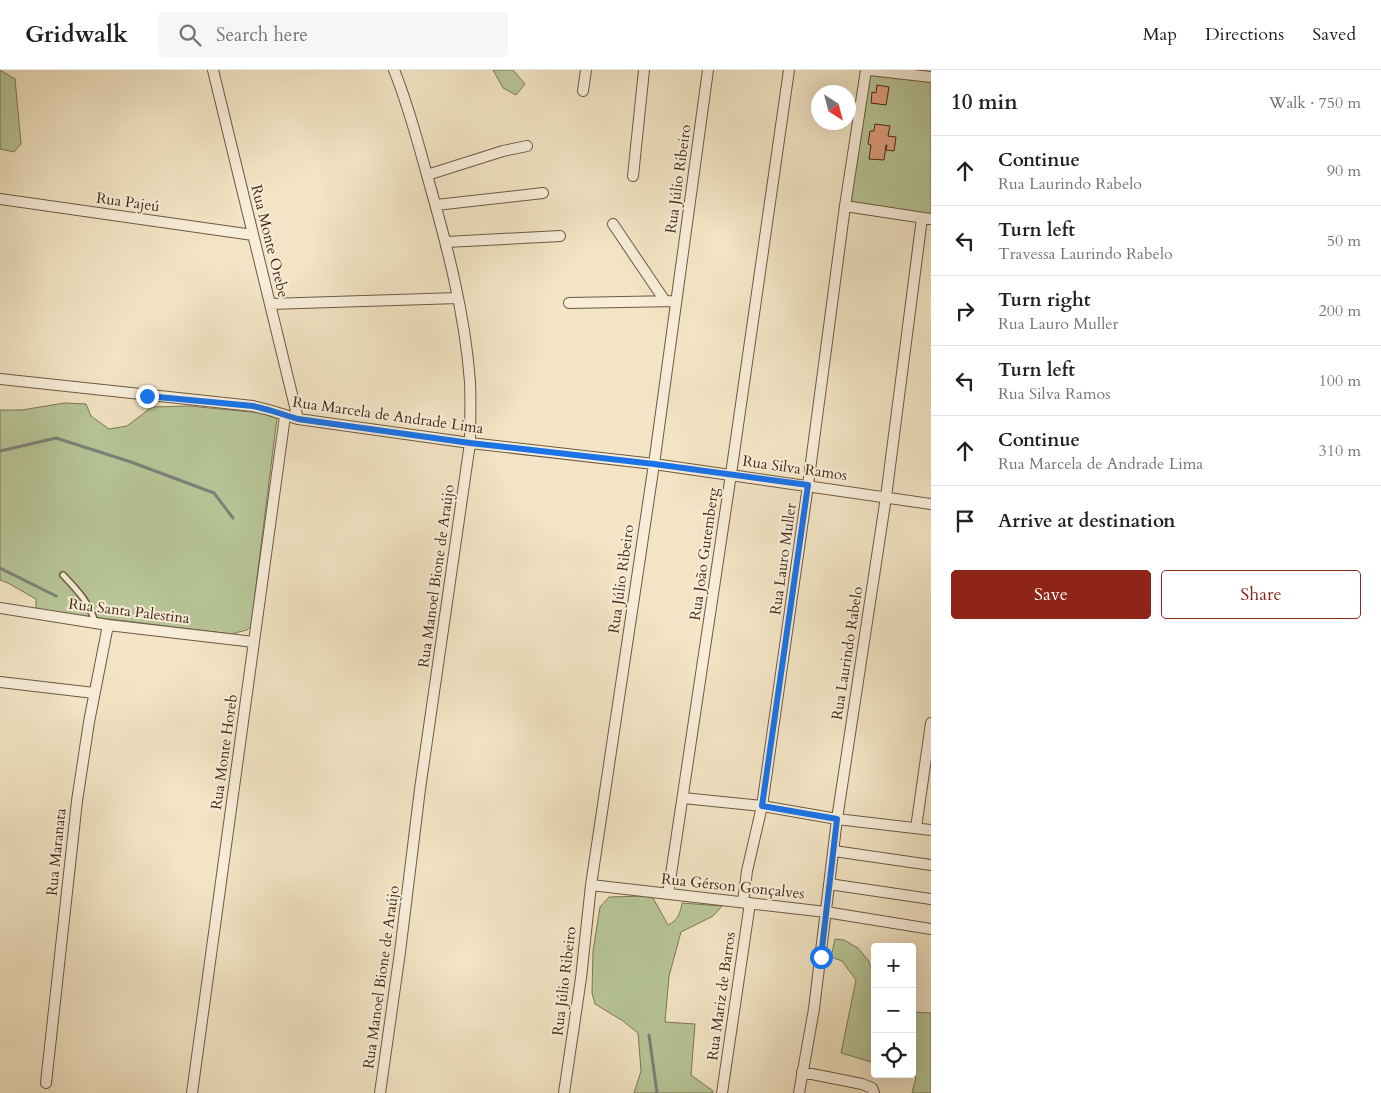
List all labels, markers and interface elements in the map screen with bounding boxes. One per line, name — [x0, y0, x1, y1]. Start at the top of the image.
search box — [158, 12, 508, 57]
text: Gridwalk — [25, 18, 128, 51]
icon: search — [176, 21, 204, 49]
text: Search here — [216, 22, 308, 48]
text: Map — [1143, 22, 1177, 47]
text: Directions — [1205, 22, 1284, 47]
text: Saved — [1312, 22, 1356, 47]
north arrow — [811, 85, 856, 130]
text: 10 min — [951, 88, 1018, 117]
text: Walk · 750 m — [1269, 92, 1361, 114]
street label: Rua Júlio Ribeiro — [660, 123, 696, 235]
text: Continue — [998, 147, 1080, 173]
icon: ahead — [951, 157, 979, 185]
text: 90 m — [1327, 160, 1361, 182]
text: Rua Laurindo Rabelo — [998, 173, 1142, 195]
street label: Rua Monte Orebe — [246, 183, 294, 300]
street label: Rua Pajeú — [95, 188, 161, 216]
text: Turn left — [998, 217, 1075, 243]
icon: left — [951, 227, 979, 255]
text: 50 m — [1327, 230, 1361, 252]
text: Travessa Laurindo Rabelo — [998, 243, 1173, 265]
text: Turn right — [998, 287, 1090, 313]
icon: right — [951, 297, 979, 325]
text: 200 m — [1319, 300, 1361, 322]
text: Rua Lauro Muller — [998, 313, 1118, 335]
text: Turn left — [998, 357, 1075, 383]
icon: left — [951, 367, 979, 395]
text: 100 m — [1319, 370, 1361, 392]
text: Rua Silva Ramos — [998, 383, 1111, 405]
route end — [136, 385, 159, 408]
street label: Rua Marcela de Andrade Lima — [291, 392, 485, 438]
text: Continue — [998, 427, 1080, 453]
icon: ahead — [951, 437, 979, 465]
text: 310 m — [1319, 440, 1361, 462]
street label: Rua Silva Ramos — [741, 451, 849, 485]
text: Rua Marcela de Andrade Lima — [998, 453, 1203, 475]
street label: Rua Manoel Bione de Araújo — [413, 483, 459, 669]
street label: Rua João Gutemberg — [685, 486, 723, 622]
street label: Rua Lauro Muller — [765, 501, 801, 616]
icon: arrive — [951, 507, 979, 535]
text: Arrive at destination — [998, 508, 1175, 534]
street label: Rua Júlio Ribeiro — [603, 523, 639, 635]
button: Save — [951, 570, 1151, 619]
button: Share — [1161, 570, 1361, 619]
street label: Rua Laurindo Rabelo — [827, 585, 867, 721]
street label: Rua Santa Palestina — [67, 594, 191, 628]
street label: Rua Monte Horeb — [206, 693, 242, 811]
street label: Rua Maranata — [41, 807, 71, 897]
street label: Rua Gérson Gonçalves — [660, 869, 806, 903]
street label: Rua Manoel Bione de Araújo — [358, 884, 404, 1070]
street label: Rua Júlio Ribeiro — [547, 925, 581, 1037]
street label: Rua Mariz de Barros — [702, 930, 740, 1062]
map controls — [871, 943, 916, 1078]
button: + — [871, 943, 916, 988]
route start — [810, 946, 833, 969]
button: − — [871, 988, 916, 1033]
button: locate — [871, 1033, 916, 1078]

